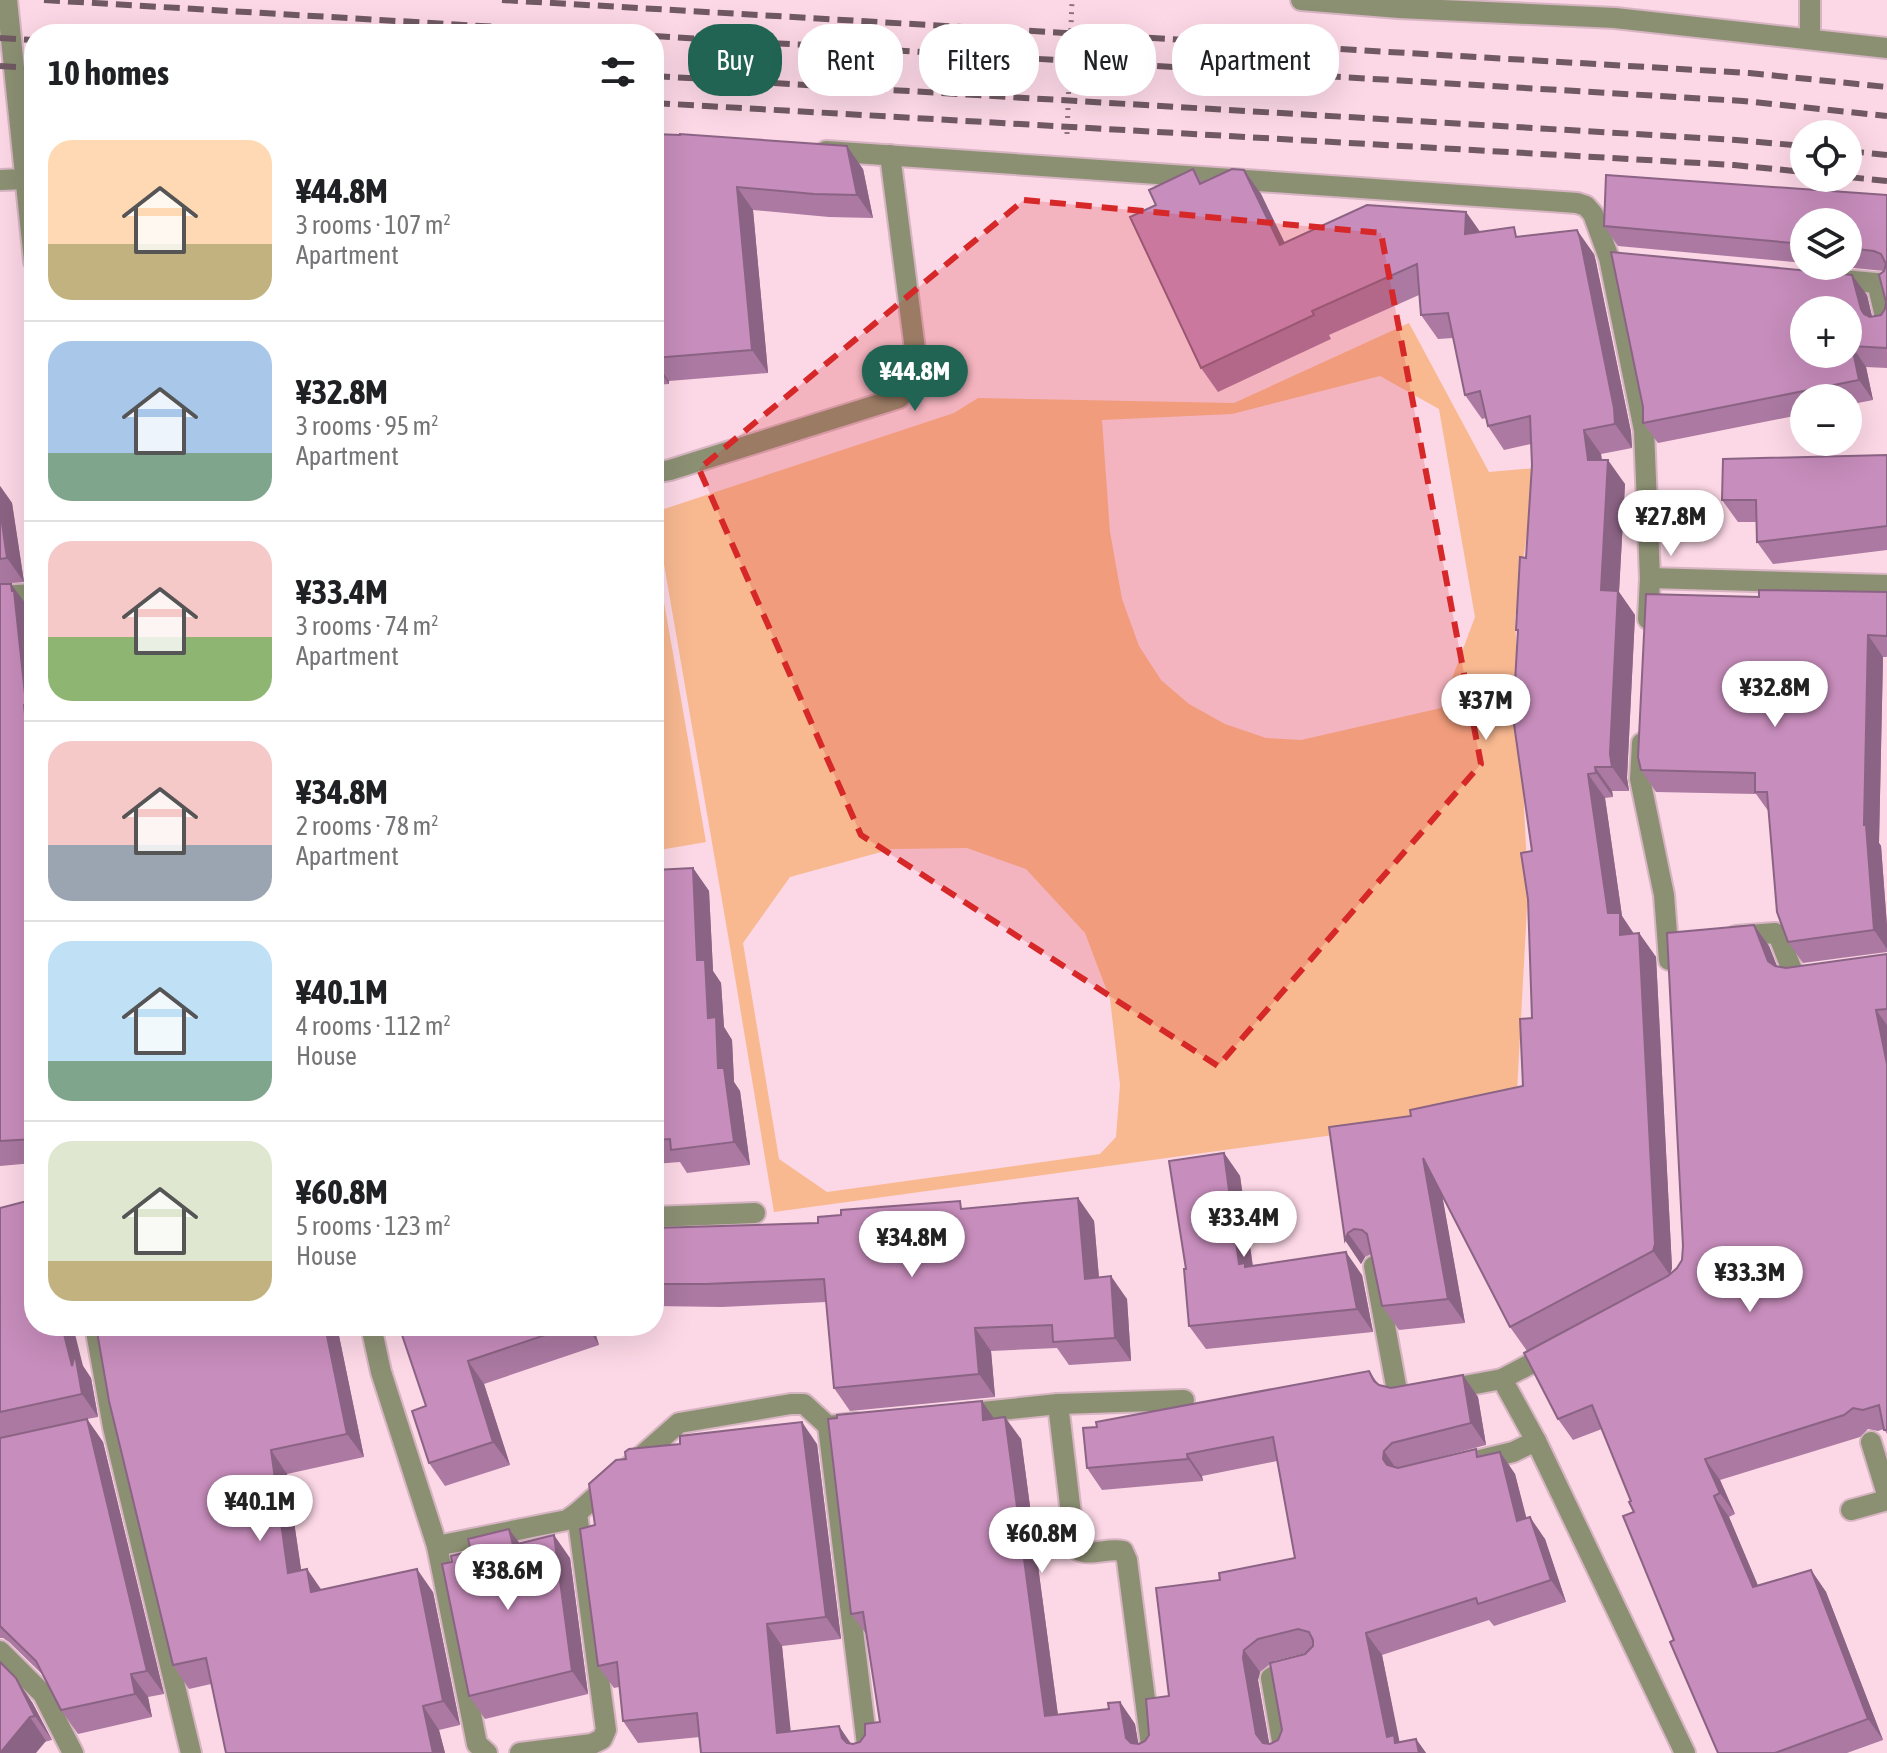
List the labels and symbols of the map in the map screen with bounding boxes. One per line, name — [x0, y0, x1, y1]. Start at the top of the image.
pin: ¥44.8M — [850, 345, 980, 413]
pin: ¥27.8M — [1606, 490, 1736, 558]
pin: ¥32.8M — [1710, 661, 1840, 729]
pin: ¥37M — [1439, 674, 1533, 742]
pin: ¥33.4M — [1179, 1191, 1309, 1259]
pin: ¥34.8M — [847, 1211, 977, 1279]
pin: ¥33.3M — [1685, 1246, 1815, 1314]
pin: ¥40.1M — [195, 1475, 325, 1543]
pin: ¥60.8M — [977, 1507, 1107, 1575]
pin: ¥38.6M — [443, 1544, 573, 1612]

